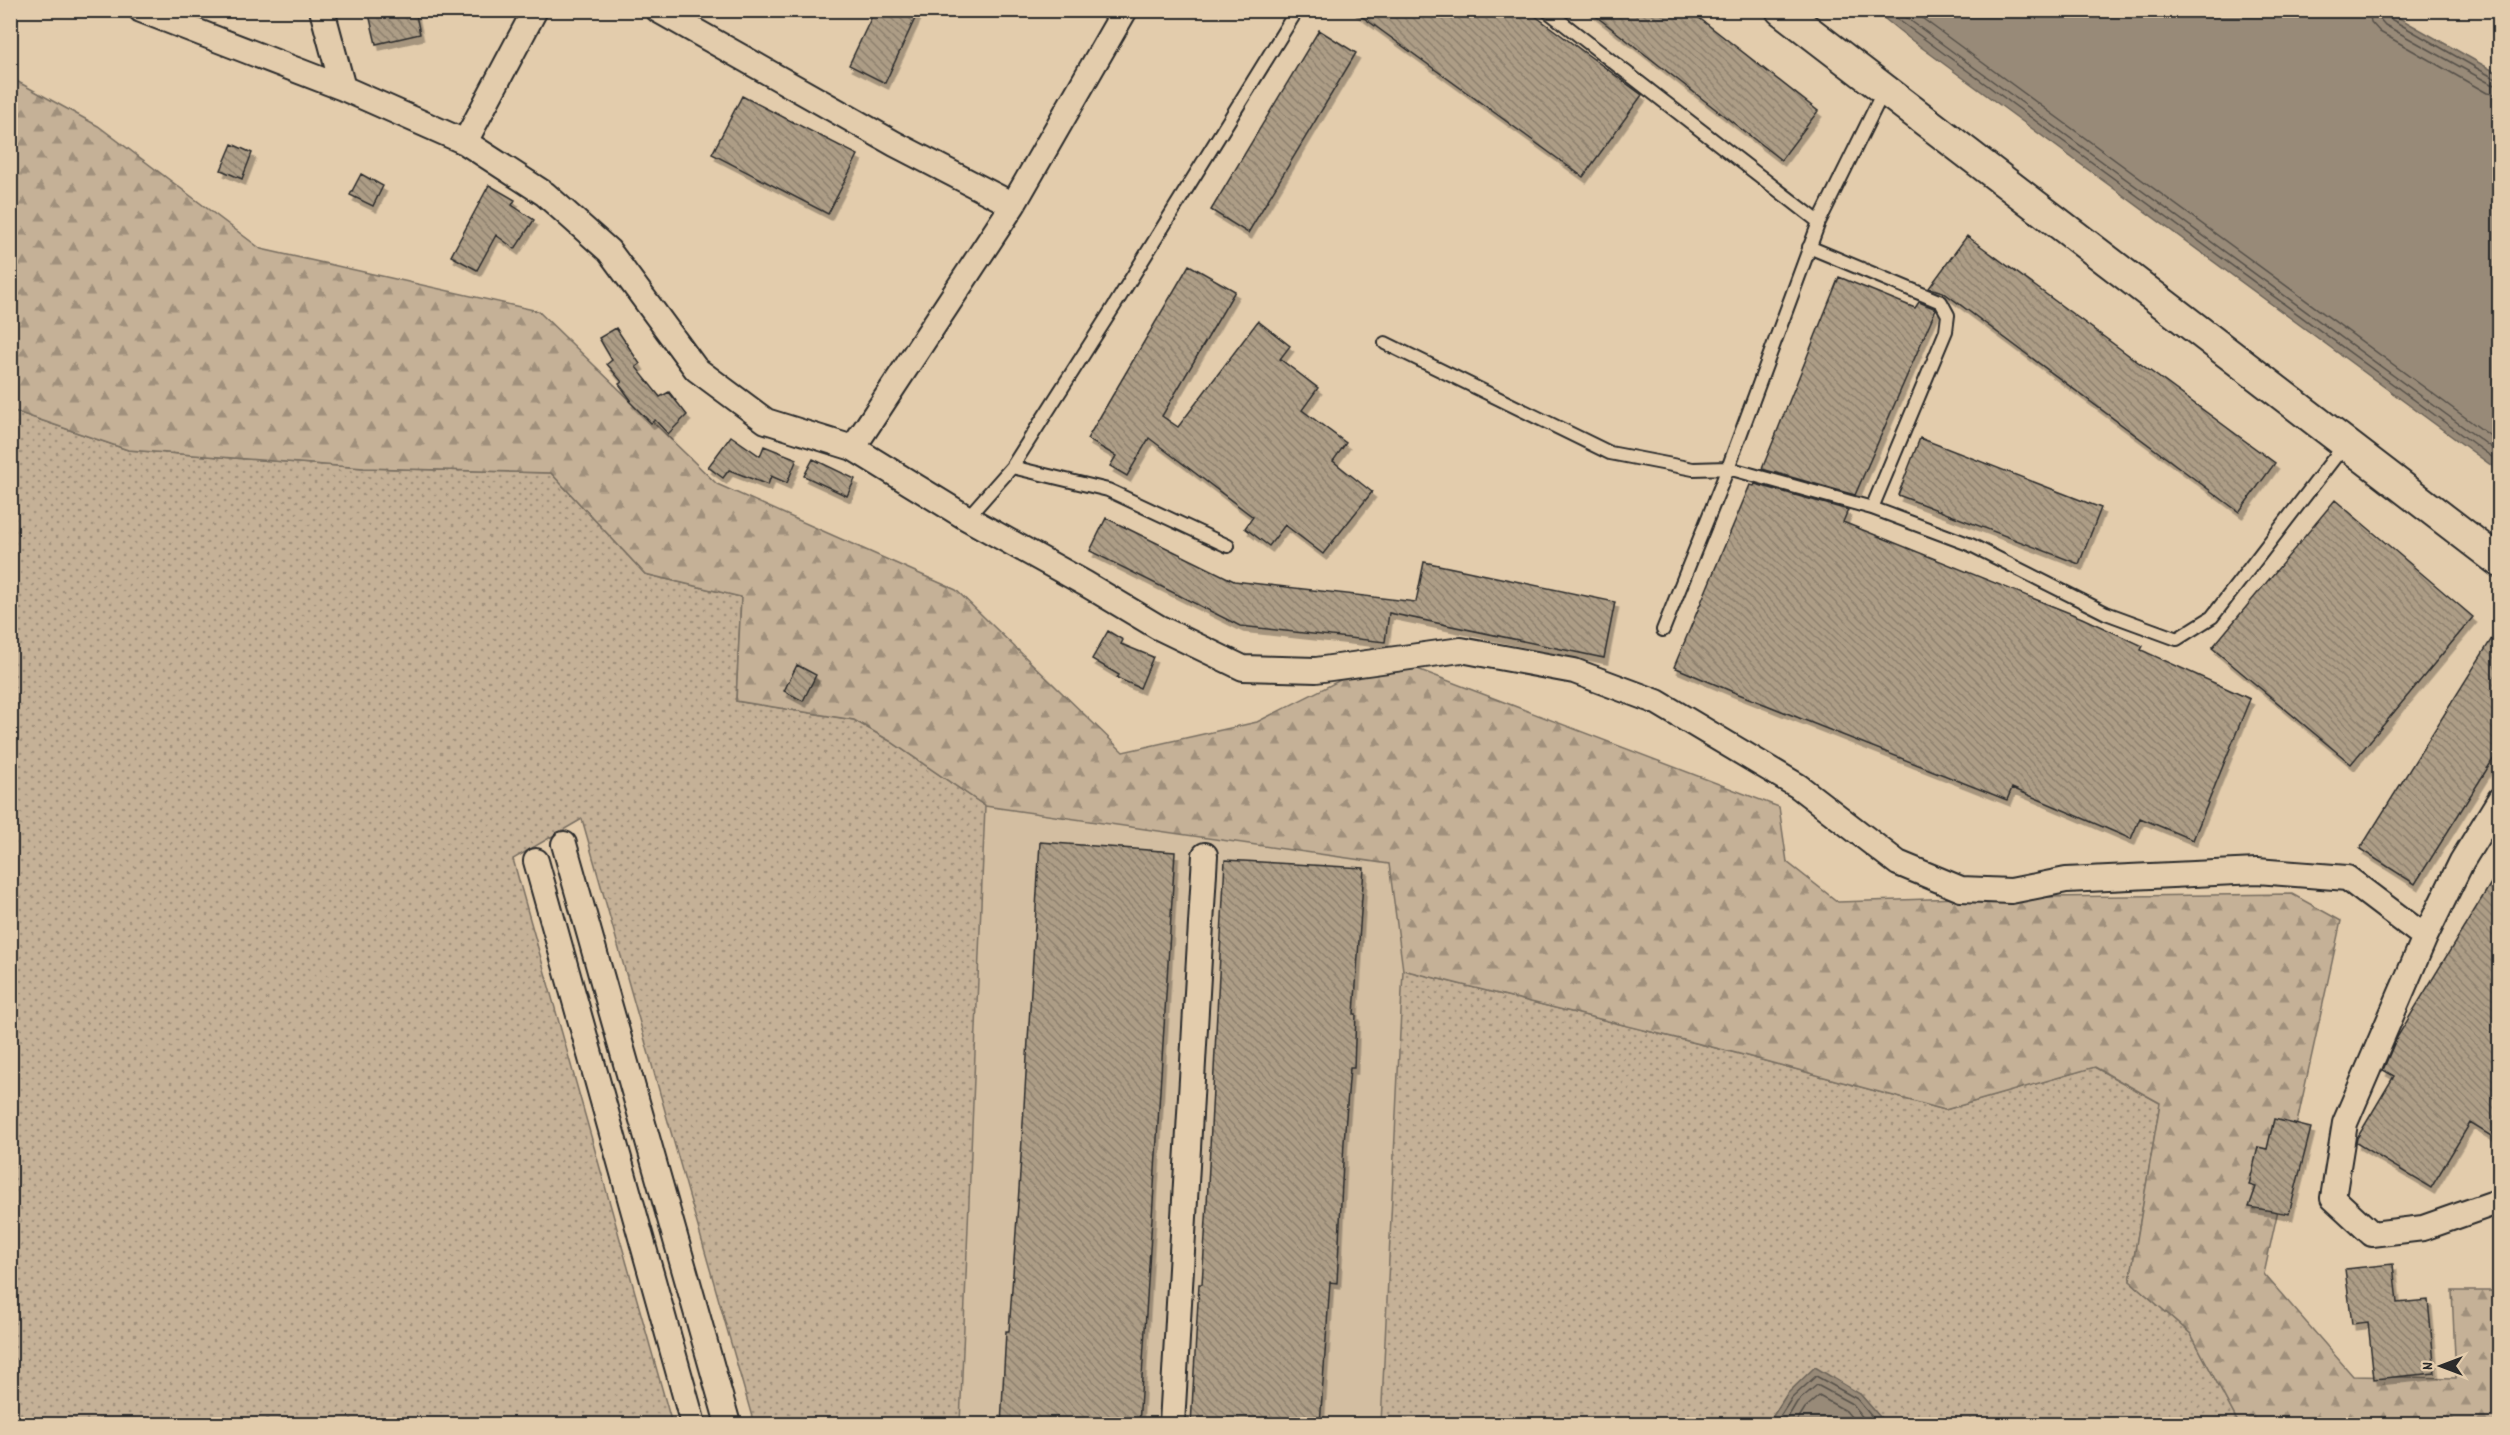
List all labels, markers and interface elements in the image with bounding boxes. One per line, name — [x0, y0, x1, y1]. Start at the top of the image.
north arrow — [2411, 1336, 2471, 1396]
text: N — [2417, 1362, 2440, 1370]

